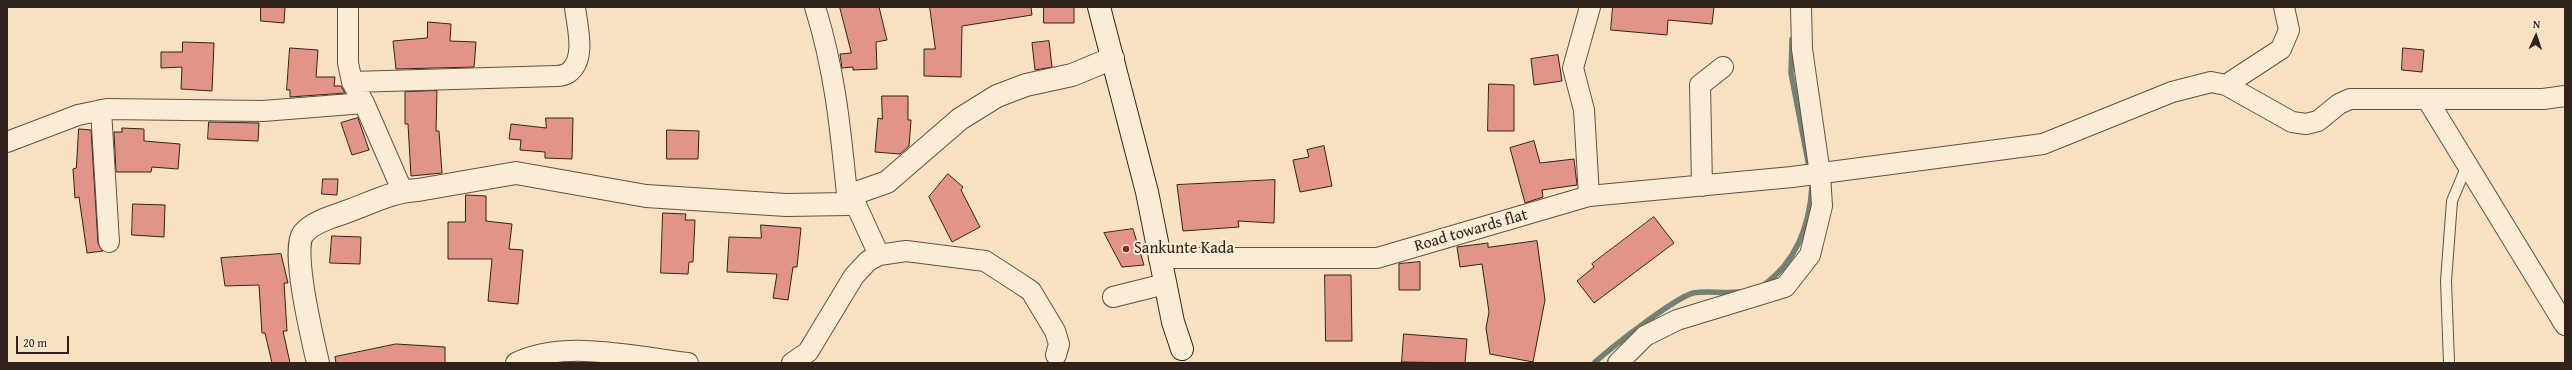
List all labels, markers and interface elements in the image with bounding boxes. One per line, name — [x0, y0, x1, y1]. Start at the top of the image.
north arrow — [2516, 16, 2556, 56]
text: N — [2533, 16, 2541, 32]
street label: Road towards flat — [1412, 206, 1530, 256]
place label: Sankunte Kada — [1134, 239, 1234, 259]
marker: Sankunte Kada — [1121, 244, 1131, 254]
scale bar — [18, 328, 71, 354]
text: 20 m — [23, 334, 47, 351]

